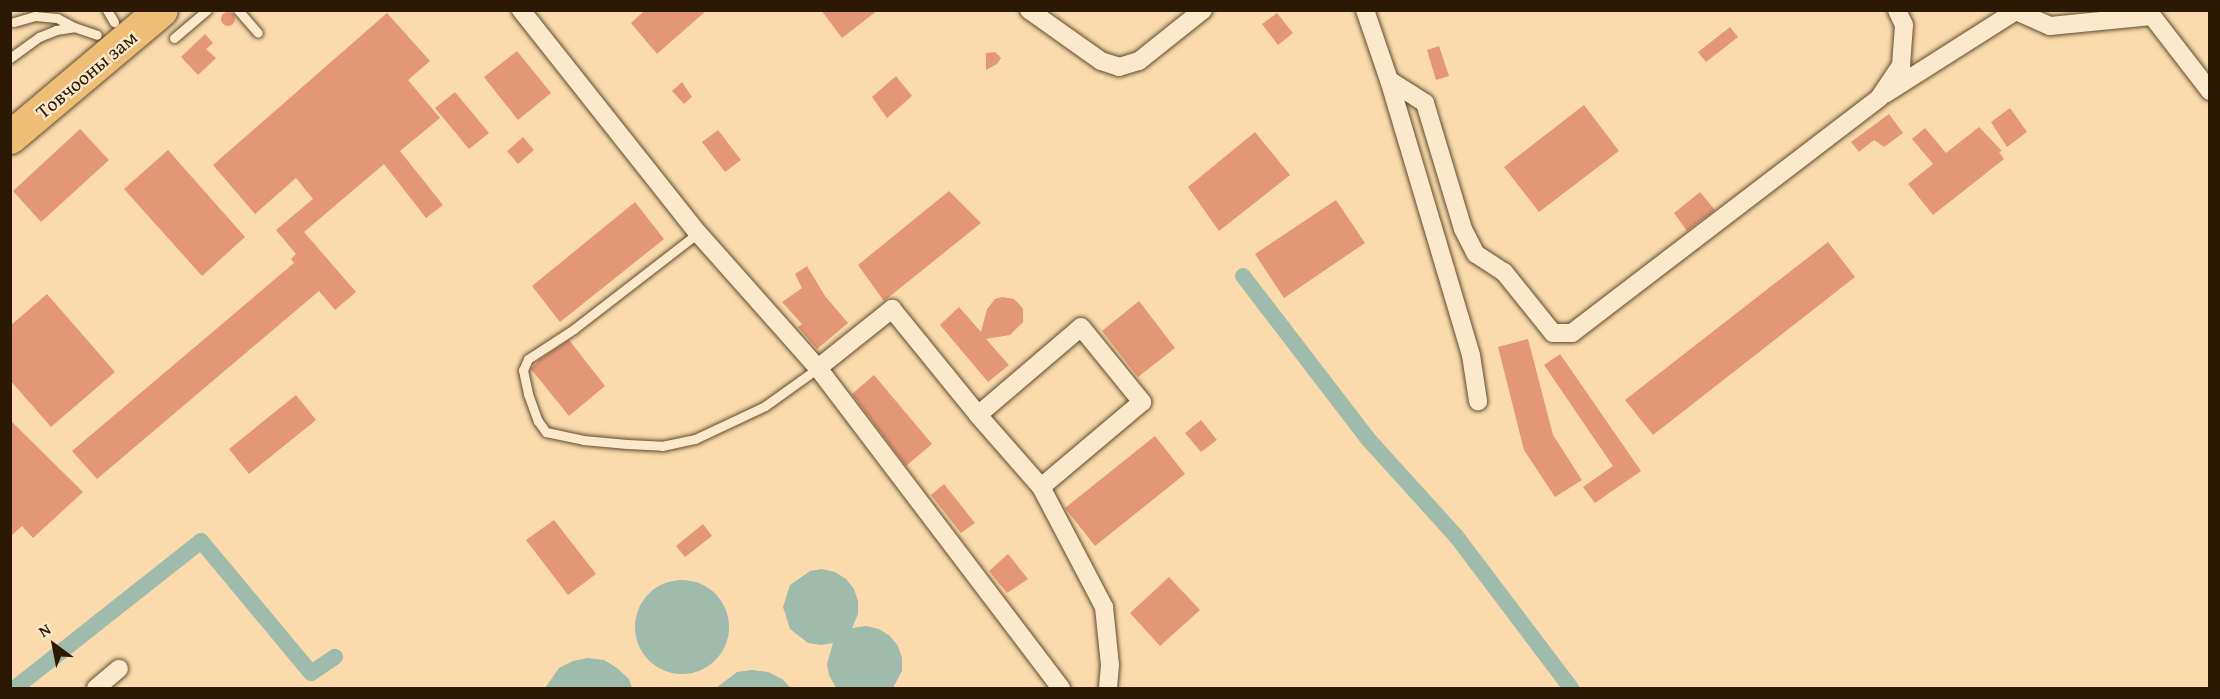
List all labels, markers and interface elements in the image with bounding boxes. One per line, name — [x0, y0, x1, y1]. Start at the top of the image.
street label: Товчооны зам — [30, 25, 142, 123]
north arrow — [24, 615, 84, 675]
text: N — [34, 617, 55, 643]

